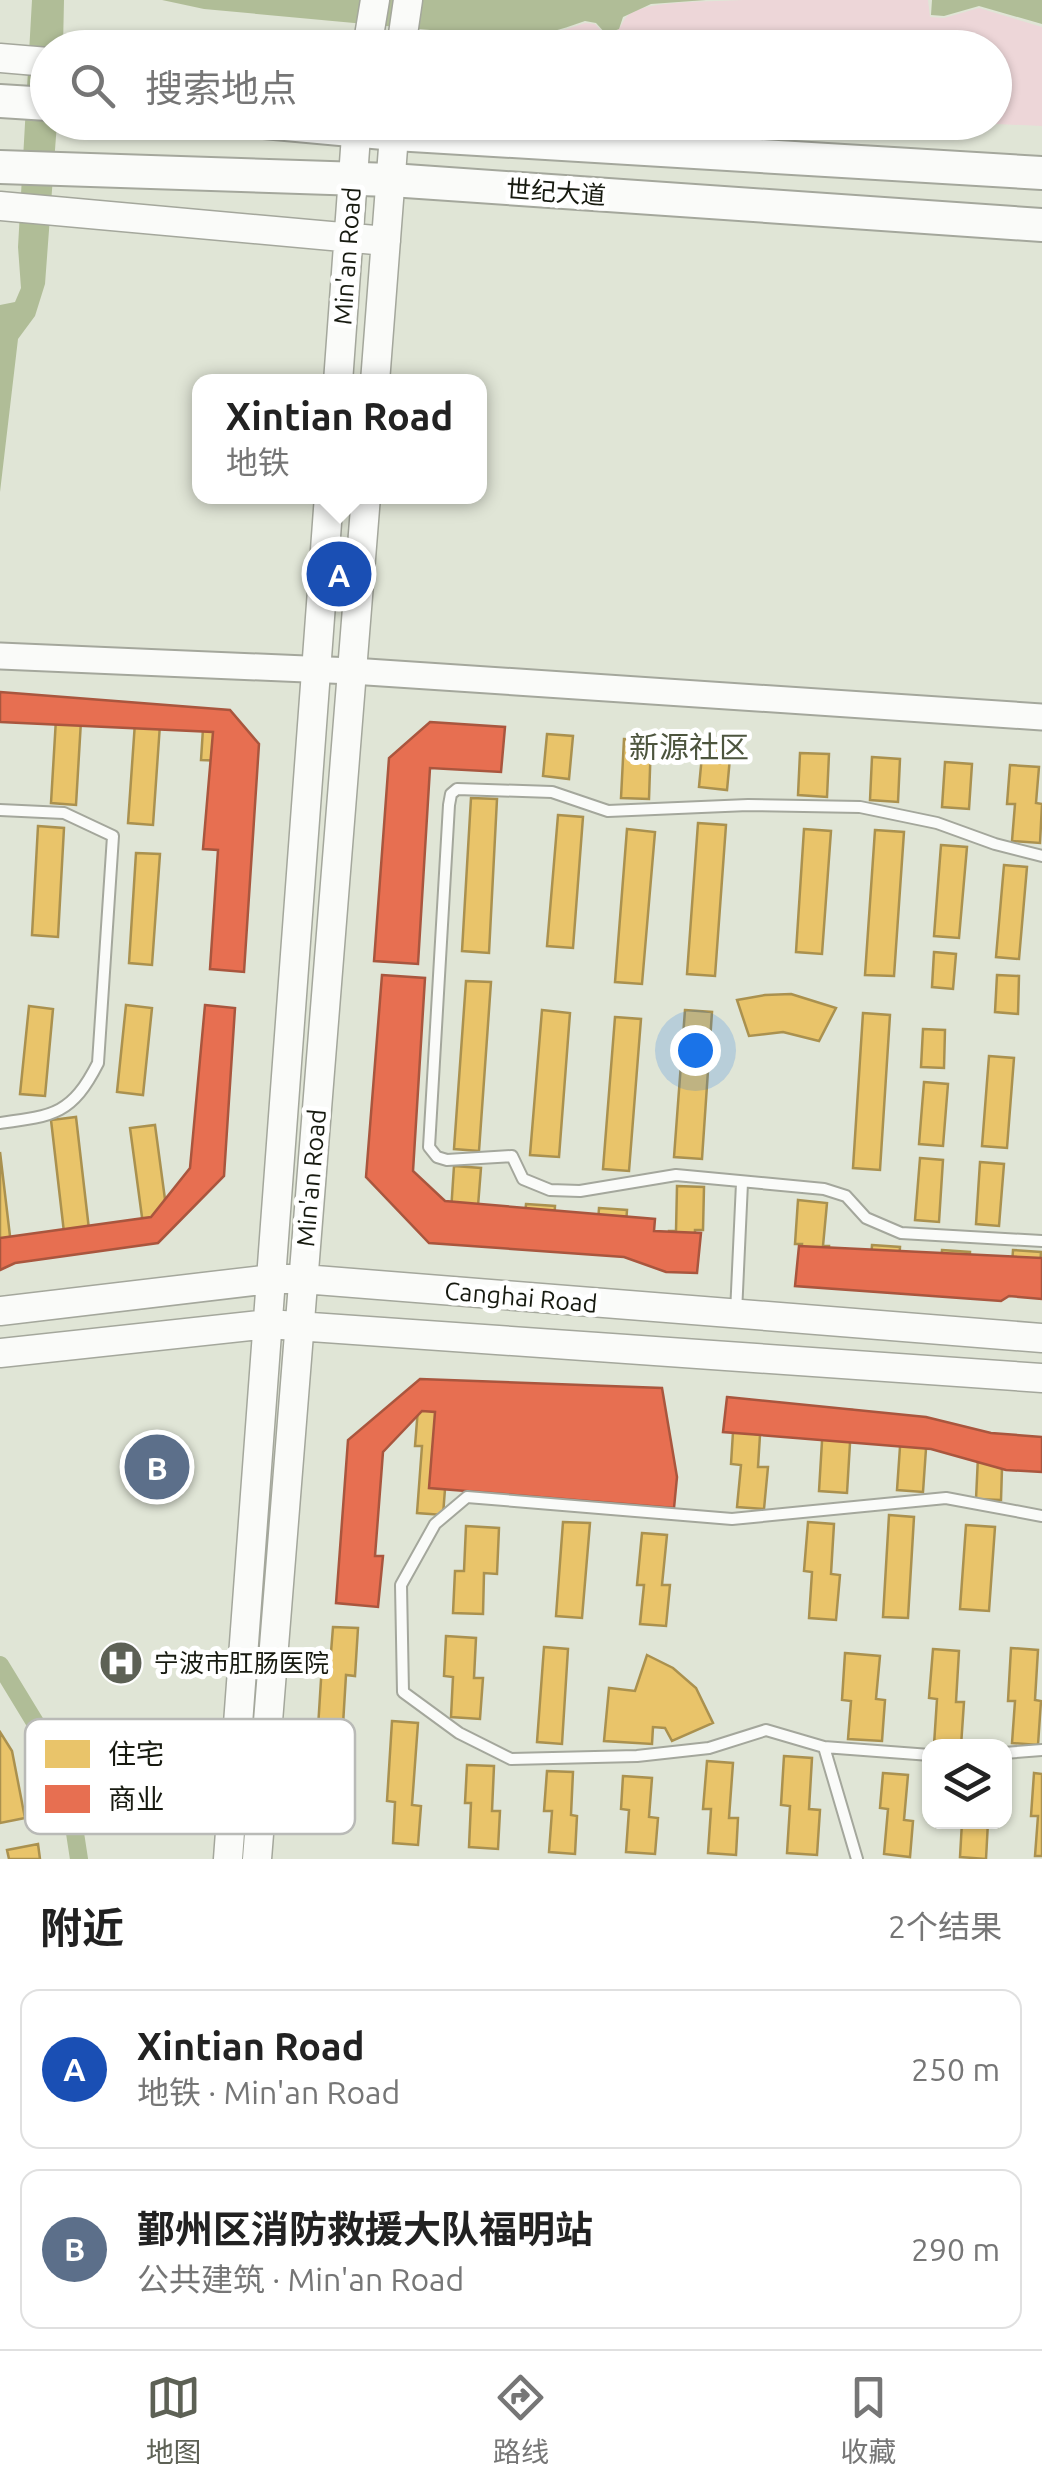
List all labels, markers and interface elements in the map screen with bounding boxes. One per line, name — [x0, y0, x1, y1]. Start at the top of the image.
search box — [30, 30, 1012, 140]
icon: search — [65, 58, 120, 113]
text: 搜索地点 — [145, 67, 297, 109]
street label: 世纪大道 — [505, 175, 607, 209]
street label: Min'an Road — [328, 186, 366, 326]
popup — [192, 374, 487, 504]
text: Xintian Road — [226, 395, 453, 437]
text: 地铁 — [226, 444, 290, 480]
pin: A — [306, 536, 372, 612]
district label: 新源社区 — [629, 730, 749, 764]
your location — [670, 1025, 721, 1076]
street label: Min'an Road — [291, 1108, 331, 1248]
street label: Canghai Road — [443, 1276, 599, 1318]
pin: B — [124, 1430, 190, 1504]
hospital icon: 宁波市肛肠医院 — [98, 1640, 144, 1686]
place label: 宁波市肛肠医院 — [154, 1649, 329, 1677]
legend — [25, 1719, 355, 1834]
text: 住宅 — [108, 1738, 164, 1769]
map controls — [922, 1739, 1012, 1829]
button: layers — [922, 1739, 1012, 1829]
text: 商业 — [108, 1783, 164, 1814]
text: 附近 — [40, 1904, 124, 1951]
text: 2个结果 — [888, 1908, 1002, 1944]
text: Xintian Road — [137, 2025, 364, 2067]
text: A — [63, 2051, 86, 2087]
text: 250 m — [911, 2051, 1000, 2087]
text: 地铁 · Min'an Road — [137, 2074, 400, 2110]
text: 鄞州区消防救援大队福明站 — [137, 2208, 593, 2250]
text: B — [64, 2231, 85, 2267]
text: 290 m — [911, 2231, 1000, 2267]
text: 公共建筑 · Min'an Road — [137, 2261, 464, 2297]
tab: 地图 — [146, 2370, 202, 2470]
tab: 路线 — [493, 2370, 549, 2470]
tab: 收藏 — [840, 2370, 896, 2470]

